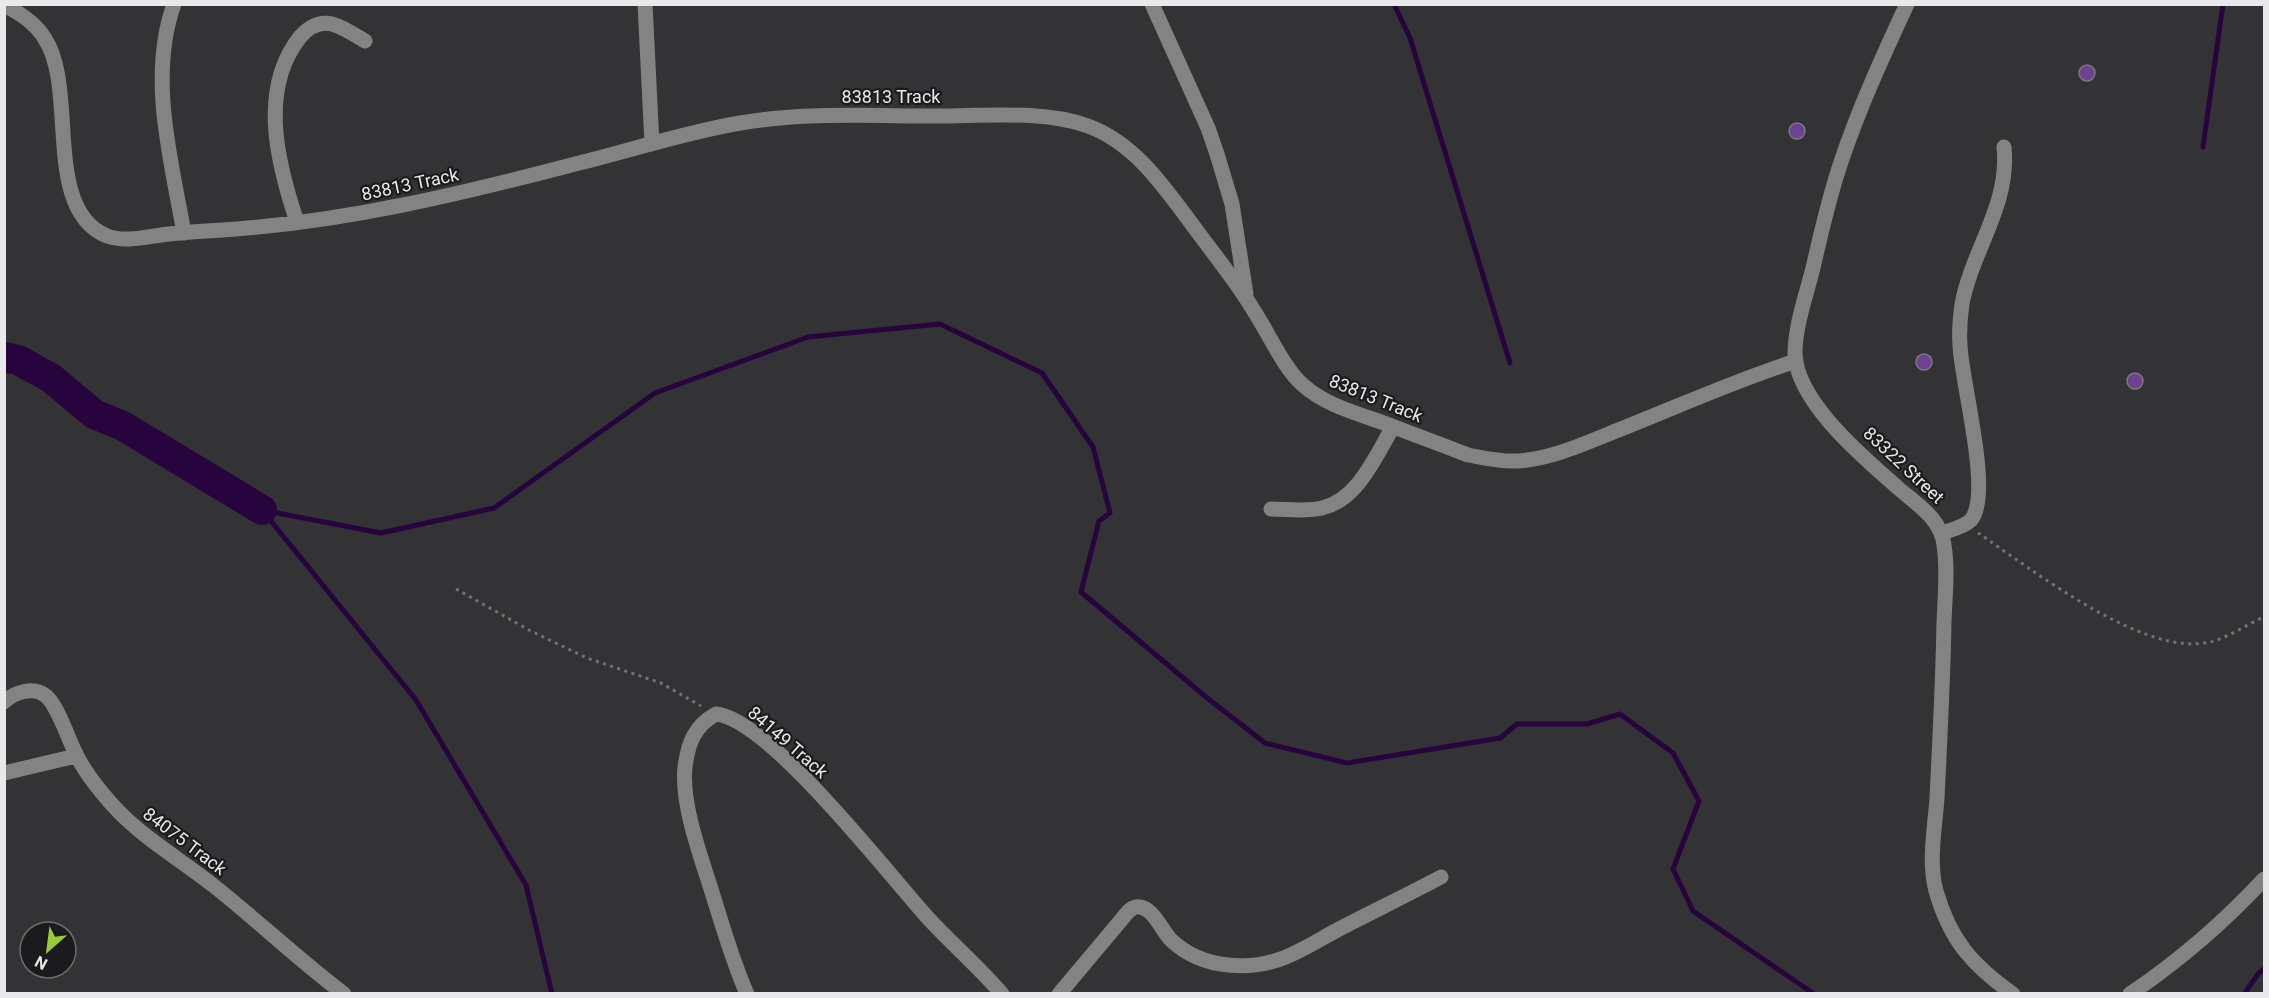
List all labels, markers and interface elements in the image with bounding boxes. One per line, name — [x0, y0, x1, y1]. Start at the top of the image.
street label: 83813 Track — [842, 86, 941, 107]
street label: 83813 Track — [359, 163, 461, 205]
street label: 83813 Track — [1326, 370, 1427, 427]
street label: 83322 Street — [1859, 422, 1949, 508]
street label: 84149 Track — [744, 702, 833, 783]
street label: 84075 Track — [139, 803, 231, 880]
north arrow — [18, 920, 78, 980]
text: N — [32, 952, 51, 974]

